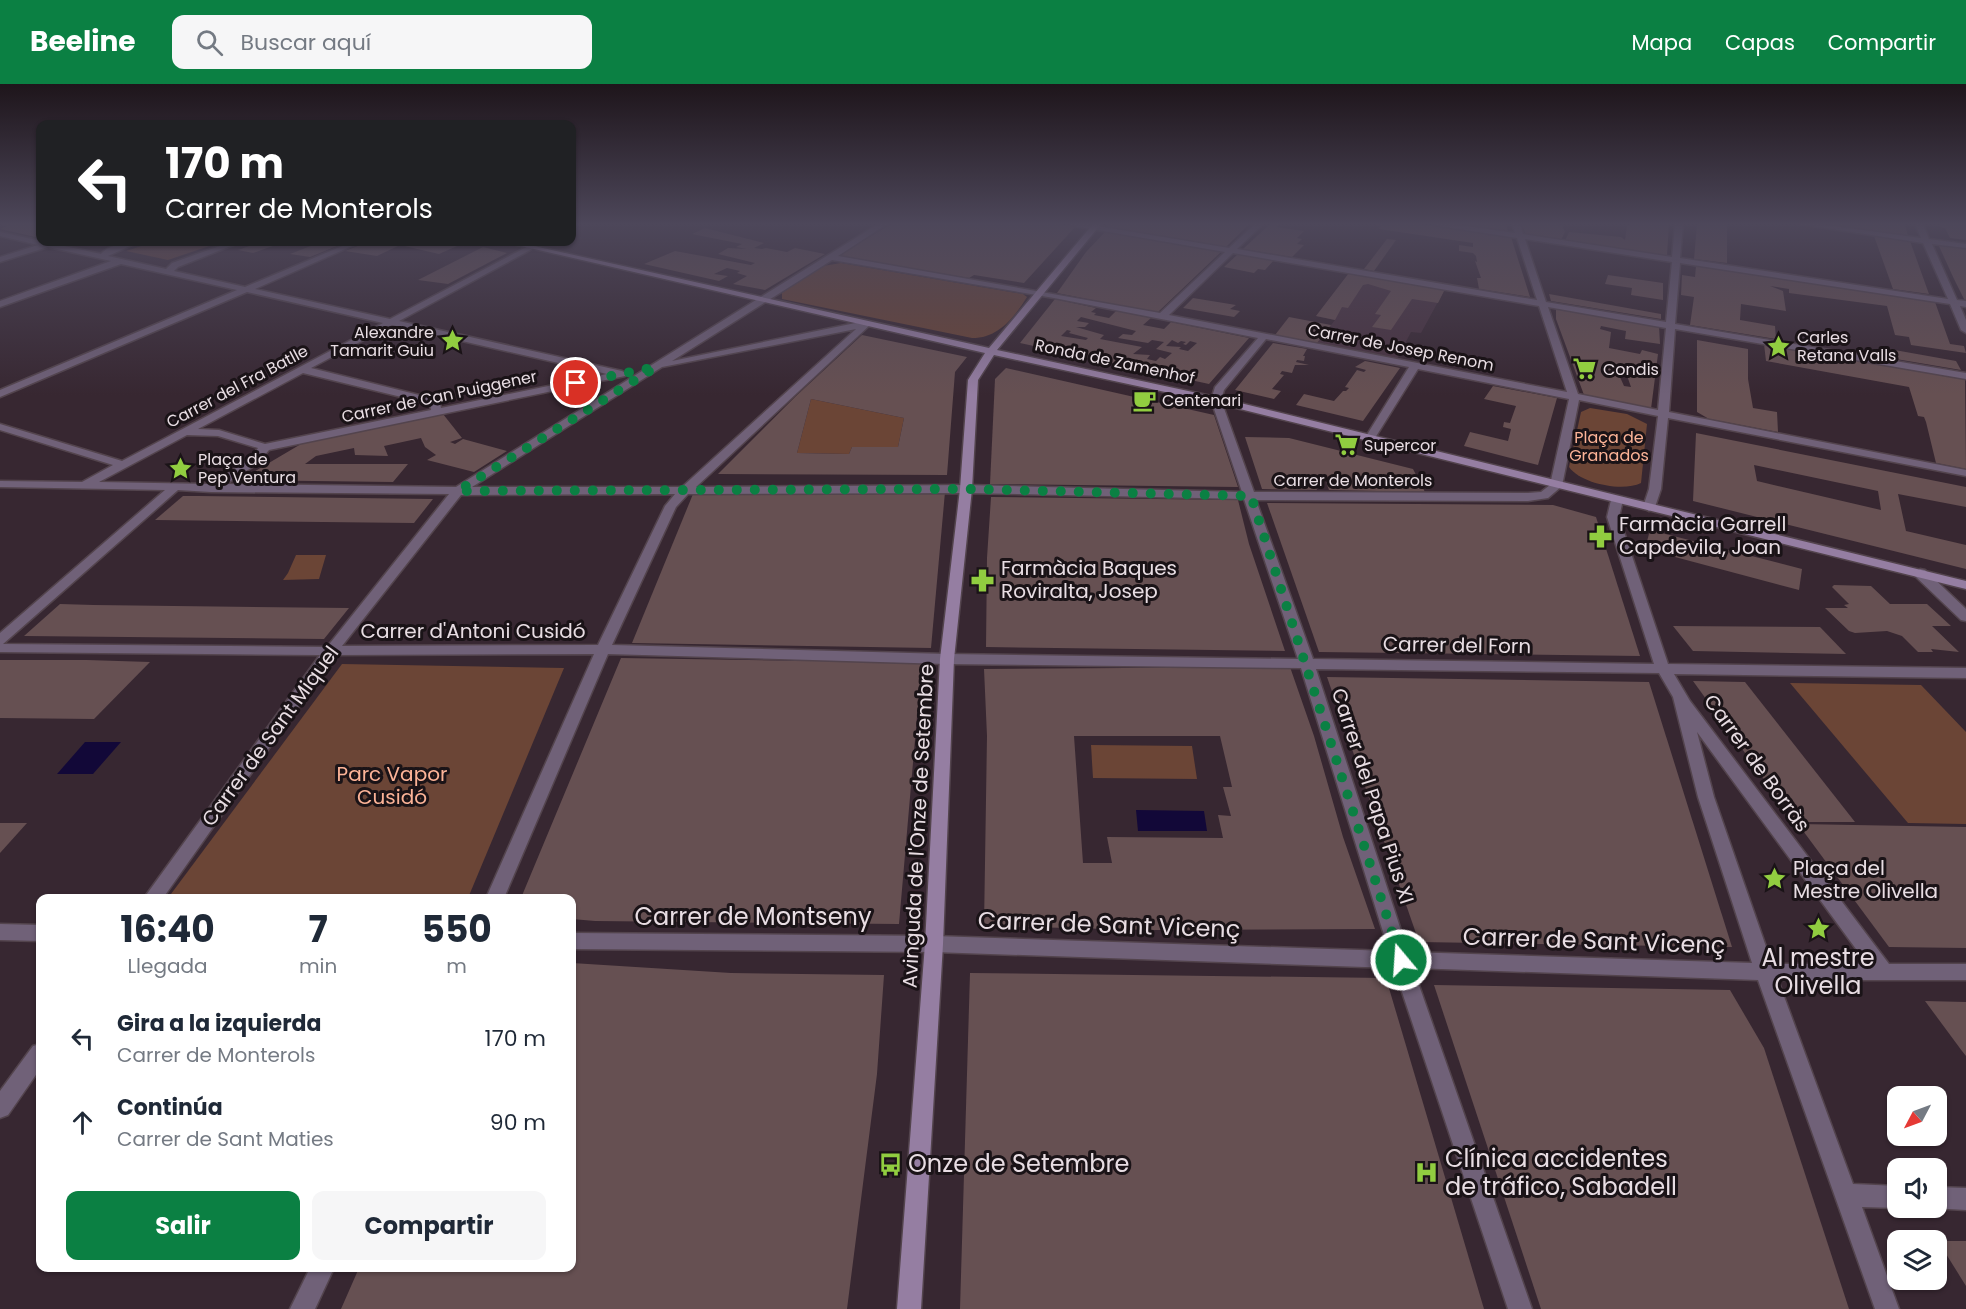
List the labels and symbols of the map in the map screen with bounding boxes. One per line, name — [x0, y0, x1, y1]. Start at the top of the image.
street label: Carrer de Josep Renom — [1306, 318, 1496, 377]
place label: Alexandre Tamarit Guiu — [330, 321, 434, 362]
place label: Carles Retana Valls — [1797, 326, 1896, 367]
place icon: Alexandre Tamarit Guiu — [439, 328, 465, 354]
street label: Ronda de Zamenhof — [1033, 333, 1197, 390]
place icon: Carles Retana Valls — [1766, 333, 1792, 359]
street label: Carrer del Fra Batlle — [162, 339, 312, 434]
supermarket icon: Condis — [1572, 356, 1598, 382]
pin — [550, 357, 601, 408]
place label: Condis — [1603, 358, 1659, 381]
street label: Carrer de Can Puiggener — [339, 365, 539, 428]
cafe icon: Centenari — [1131, 387, 1157, 413]
place label: Centenari — [1162, 389, 1241, 412]
park label: Plaça de Granados — [1569, 426, 1649, 467]
supermarket icon: Supercor — [1333, 432, 1359, 458]
place label: Supercor — [1364, 434, 1436, 457]
place label: Plaça de Pep Ventura — [198, 448, 296, 489]
place icon: Plaça de Pep Ventura — [167, 455, 193, 481]
street label: Carrer de Monterols — [1274, 469, 1432, 492]
place label: Farmàcia Garrell Capdevila, Joan — [1619, 510, 1786, 561]
pharmacy icon: Farmàcia Garrell Capdevila, Joan — [1588, 523, 1614, 549]
place label: Farmàcia Baques Roviralta, Josep — [1001, 554, 1177, 605]
pharmacy icon: Farmàcia Baques Roviralta, Josep — [970, 567, 996, 593]
street label: Carrer d'Antoni Cusidó — [360, 617, 586, 645]
street label: Carrer del Forn — [1383, 630, 1531, 660]
street label: Carrer de Sant Miquel — [195, 640, 345, 832]
street label: Avinguda de l'Onze de Setembre — [896, 663, 940, 989]
street label: Carrer del Papa Pius XI — [1325, 685, 1421, 907]
street label: Carrer de Borràs — [1697, 688, 1817, 838]
park label: Parc Vapor Cusidó — [337, 760, 447, 811]
place label: Plaça del Mestre Olivella — [1793, 854, 1938, 905]
place icon: Plaça del Mestre Olivella — [1762, 866, 1788, 892]
street label: Carrer de Montseny — [635, 900, 872, 933]
street label: Carrer de Sant Vicenç — [977, 903, 1241, 946]
place icon: Al mestre Olivella — [1805, 915, 1831, 941]
street label: Carrer de Sant Vicenç — [1462, 919, 1726, 962]
position arrow — [1369, 928, 1433, 992]
place label: Al mestre Olivella — [1761, 941, 1875, 1002]
north arrow — [1887, 1086, 1947, 1146]
place label: Clínica accidentes de tráfico, Sabadell — [1445, 1142, 1677, 1203]
place label: Onze de Setembre — [908, 1147, 1129, 1180]
bus stop icon: Onze de Setembre — [877, 1151, 903, 1177]
hospital icon: Clínica accidentes de tráfico, Sabadell — [1414, 1160, 1440, 1186]

